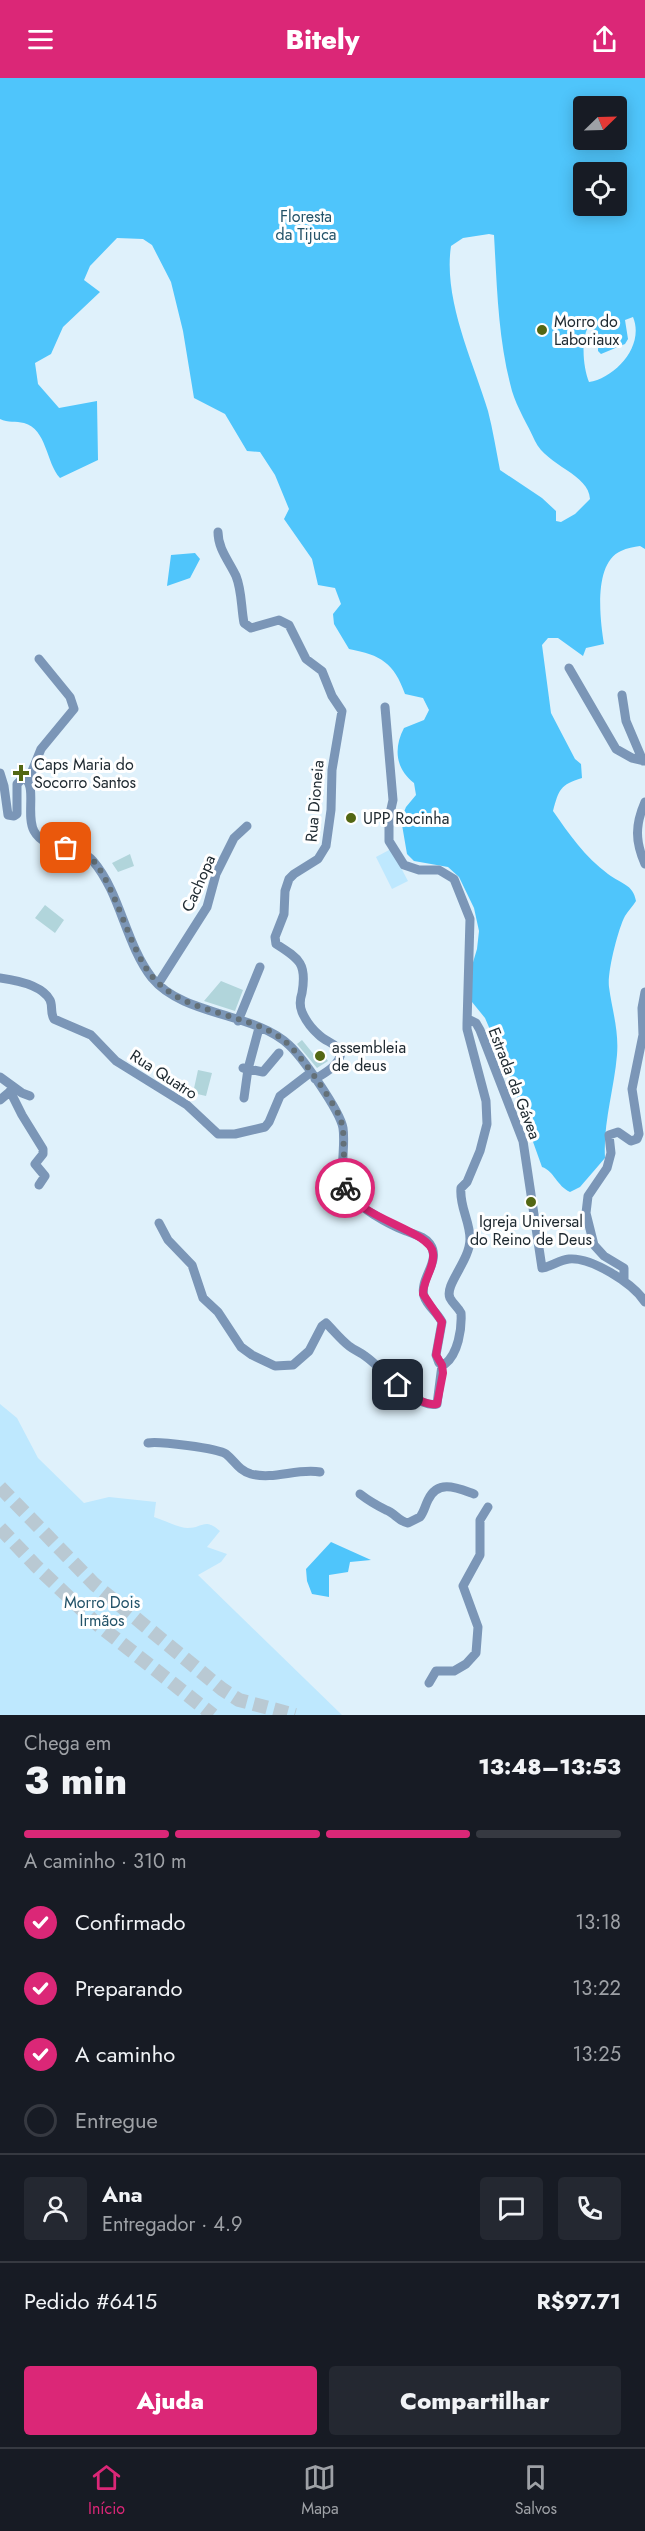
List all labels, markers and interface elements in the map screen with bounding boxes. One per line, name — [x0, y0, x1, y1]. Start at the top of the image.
text: Bitely — [286, 20, 359, 59]
icon: menu — [24, 23, 57, 56]
icon: share — [588, 23, 621, 56]
north arrow — [573, 96, 627, 150]
map controls — [573, 96, 627, 216]
button: locate — [573, 162, 627, 216]
park label: Floresta da Tijuca — [276, 205, 336, 246]
place label: Morro do Laboriaux — [554, 310, 619, 351]
marker: Morro do Laboriaux — [535, 323, 549, 337]
place label: Caps Maria do Socorro Santos — [34, 753, 136, 794]
street label: Rua Dioneia — [299, 759, 330, 843]
marker: Caps Maria do Socorro Santos — [12, 764, 30, 782]
place label: UPP Rocinha — [363, 807, 449, 830]
marker: UPP Rocinha — [344, 811, 358, 825]
pin — [40, 822, 91, 873]
icon: bag — [49, 831, 82, 864]
street label: Cachopa — [176, 851, 221, 915]
street label: Estrada da Gávea — [483, 1024, 546, 1143]
place label: assembleia de deus — [332, 1036, 406, 1077]
street label: Rua Quatro — [125, 1044, 202, 1105]
marker: assembleia de deus — [313, 1049, 327, 1063]
courier — [315, 1158, 375, 1218]
icon: bike — [329, 1172, 362, 1205]
marker: Igreja Universal do Reino de Deus — [524, 1195, 538, 1209]
place label: Igreja Universal do Reino de Deus — [470, 1210, 592, 1251]
pin — [372, 1359, 423, 1410]
icon: home — [381, 1368, 414, 1401]
park label: Morro Dois Irmãos — [64, 1591, 140, 1632]
text: Chega em — [24, 1729, 111, 1758]
text: 13:48–13:53 — [478, 1750, 621, 1782]
text: 3 min — [24, 1752, 127, 1809]
text: A caminho · 310 m — [24, 1847, 187, 1876]
icon: check — [24, 1906, 57, 1939]
text: Confirmado — [75, 1906, 185, 1938]
text: 13:18 — [575, 1908, 621, 1937]
icon: check — [24, 1972, 57, 2005]
text: Preparando — [75, 1972, 183, 2004]
text: 13:22 — [572, 1974, 621, 2003]
icon: check — [24, 2038, 57, 2071]
text: A caminho — [75, 2038, 175, 2070]
text: 13:25 — [572, 2040, 621, 2069]
text: Entregue — [75, 2104, 158, 2136]
button: person — [24, 2177, 87, 2240]
button: chat — [480, 2177, 543, 2240]
button: phone — [558, 2177, 621, 2240]
text: Ana — [102, 2178, 143, 2210]
text: Entregador · 4.9 — [102, 2210, 243, 2239]
text: Pedido #6415 — [24, 2285, 157, 2317]
text: R$97.71 — [536, 2285, 621, 2317]
button: Ajuda — [24, 2366, 317, 2435]
button: Compartilhar — [329, 2366, 621, 2435]
tab: Início — [88, 2461, 125, 2520]
tab: Mapa — [301, 2461, 339, 2520]
tab: Salvos — [515, 2461, 557, 2520]

